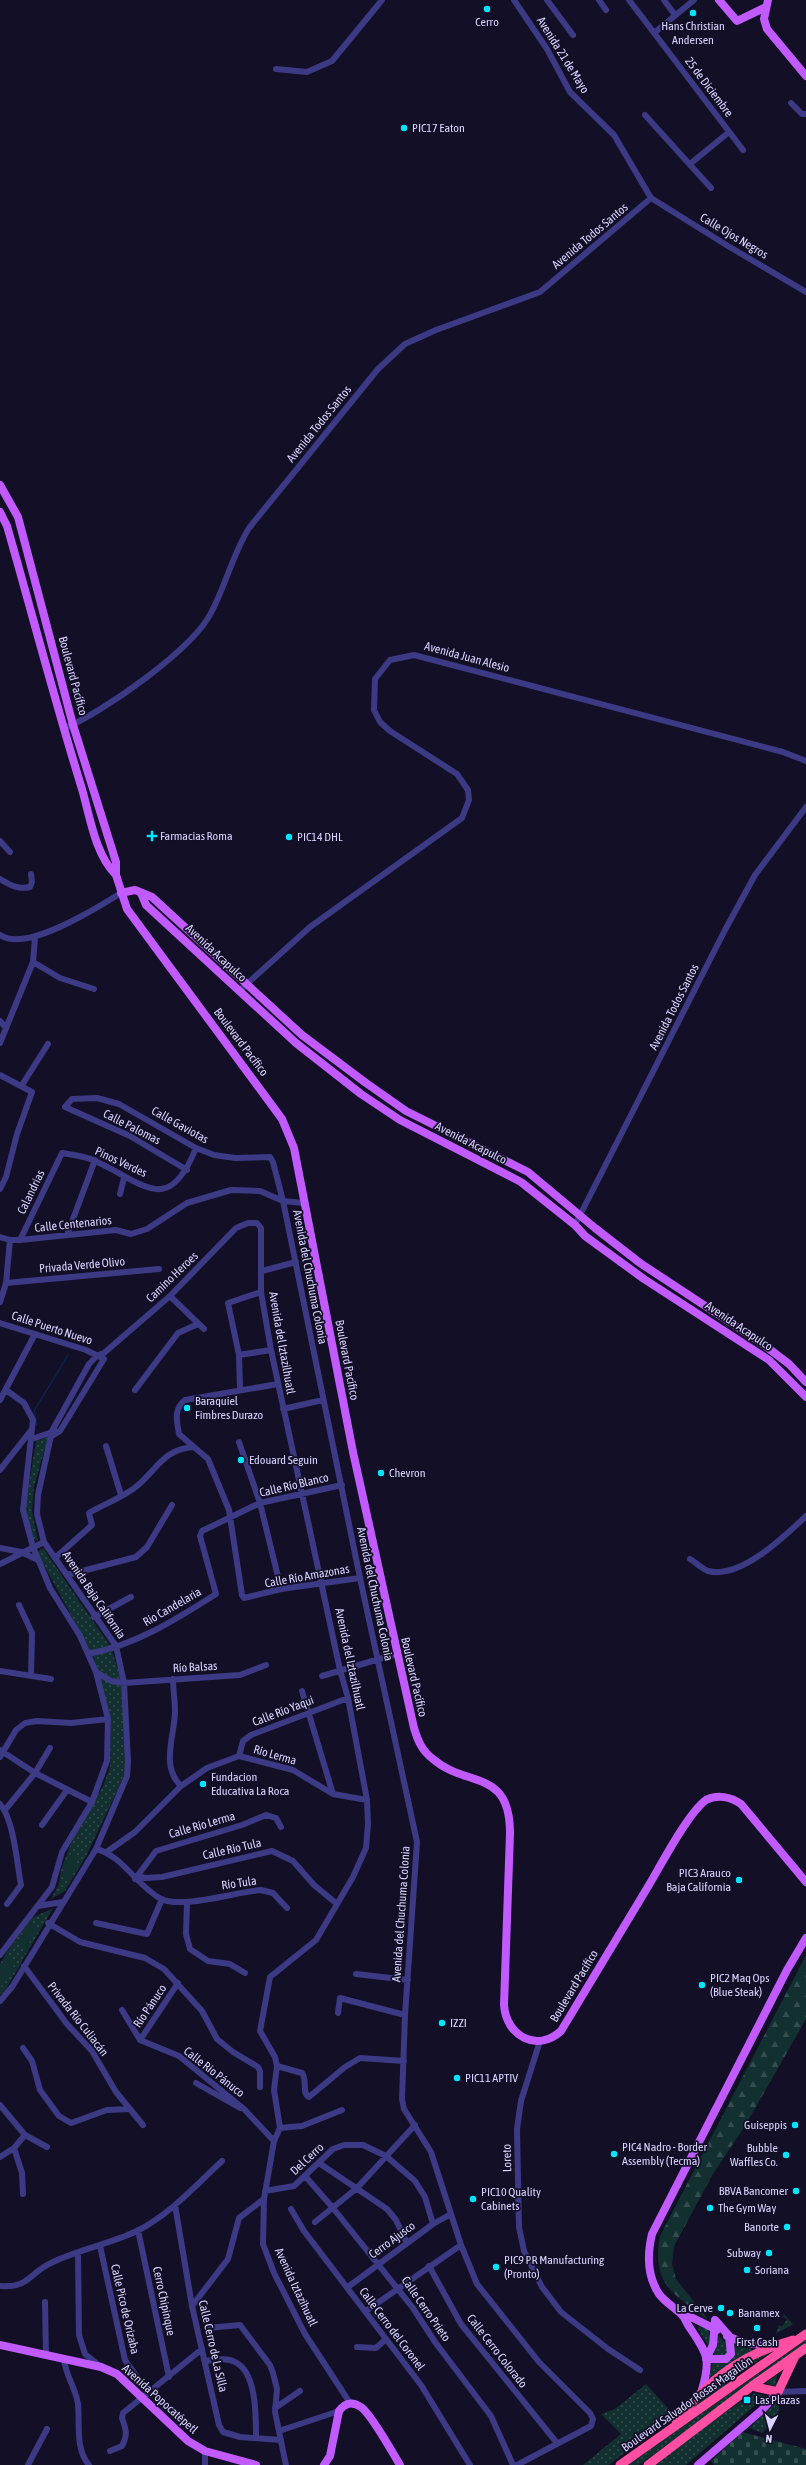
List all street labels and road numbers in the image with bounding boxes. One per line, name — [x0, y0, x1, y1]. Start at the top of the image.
street label: Avenida 21 de Mayo — [534, 14, 592, 96]
street label: 25 de Diciembre — [682, 54, 736, 120]
street label: Avenida Todos Santos — [549, 200, 631, 272]
street label: Calle Ojos Negros — [698, 210, 770, 262]
street label: Avenida Todos Santos — [284, 383, 354, 465]
street label: Boulevard Pacífico — [56, 635, 90, 717]
street label: Avenida Juan Alesio — [423, 639, 511, 675]
street label: Avenida Acapulco — [183, 921, 250, 985]
street label: Avenida Todos Santos — [646, 962, 702, 1052]
street label: Boulevard Pacífico — [211, 1005, 271, 1079]
street label: Calle Gaviotas — [149, 1104, 211, 1146]
street label: Calle Palomas — [101, 1107, 163, 1147]
street label: Avenida Acapulco — [433, 1119, 509, 1167]
street label: Pinos Verdes — [93, 1144, 149, 1180]
street label: Calandrias — [14, 1168, 48, 1216]
street label: Avenida del Chuchuma Colonia — [290, 1209, 330, 1345]
street label: Calle Centenarios — [34, 1213, 112, 1235]
street label: Camino Heroes — [143, 1249, 201, 1305]
street label: Privada Verde Olivo — [38, 1254, 126, 1276]
street label: Avenida del Iztazilhuatl — [266, 1291, 298, 1396]
street label: Avenida Acapulco — [703, 1298, 776, 1354]
street label: Calle Puerto Nuevo — [10, 1308, 95, 1348]
street label: Boulevard Pacífico — [332, 1319, 362, 1402]
street label: Calle Río Blanco — [258, 1470, 330, 1500]
street label: Avenida del Chuchuma Colonia — [354, 1526, 396, 1662]
street label: Avenida Baja California — [60, 1549, 128, 1641]
street label: Calle Río Amazonas — [263, 1562, 351, 1590]
street label: Río Candelaria — [141, 1585, 203, 1629]
street label: Avenida del Iztazilhuatl — [332, 1607, 368, 1712]
street label: Boulevard Pacífico — [398, 1636, 430, 1719]
street label: Río Balsas — [172, 1659, 218, 1675]
street label: Calle Río Yaqui — [250, 1693, 316, 1729]
street label: Río Lerma — [252, 1742, 298, 1768]
street label: Calle Río Lerma — [167, 1809, 237, 1841]
street label: Calle Río Tula — [201, 1835, 263, 1863]
street label: Avenida del Chuchuma Colonia — [389, 1845, 413, 1983]
street label: Río Tula — [221, 1874, 257, 1892]
street label: Boulevard Pacífico — [547, 1947, 601, 2024]
street label: Privada Río Culiacán — [45, 1979, 111, 2059]
street label: Río Pánuco — [131, 1981, 170, 2030]
street label: Calle Río Pánuco — [181, 2044, 247, 2100]
street label: Del Cerro — [287, 2140, 327, 2178]
street label: Loreto — [500, 2143, 514, 2172]
street label: Cerro Ajusco — [366, 2218, 418, 2262]
street label: Avenida Iztazihuatl — [272, 2246, 321, 2329]
street label: Calle Pico de Orizaba — [108, 2263, 142, 2355]
street label: Cerro Chipinque — [150, 2265, 178, 2337]
street label: Calle Cerro Prieto — [398, 2274, 454, 2344]
street label: Calle Cerro del Coronel — [356, 2285, 428, 2374]
street label: Calle Cerro de La Silla — [196, 2299, 230, 2393]
street label: Calle Cerro Colorado — [464, 2311, 530, 2391]
street label: Boulevard Salvador Rosas Magallón — [619, 2353, 755, 2455]
street label: Avenida Popocatépetl — [119, 2361, 201, 2437]

